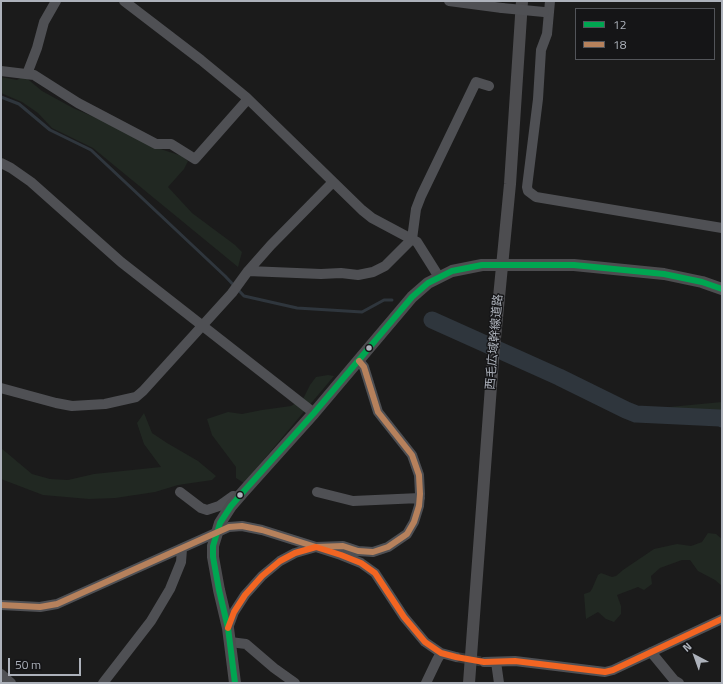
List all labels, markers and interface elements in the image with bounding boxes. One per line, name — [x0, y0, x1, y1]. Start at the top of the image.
legend — [575, 8, 715, 60]
text: 12 — [613, 15, 626, 34]
text: 18 — [613, 35, 626, 54]
street label: 西毛広域幹線道路 — [484, 294, 506, 390]
unlabelled marker — [364, 343, 374, 353]
unlabelled marker — [235, 490, 245, 500]
north arrow — [675, 636, 715, 676]
text: N — [679, 638, 695, 655]
scale bar — [10, 650, 83, 676]
text: 50 m — [15, 655, 41, 674]

